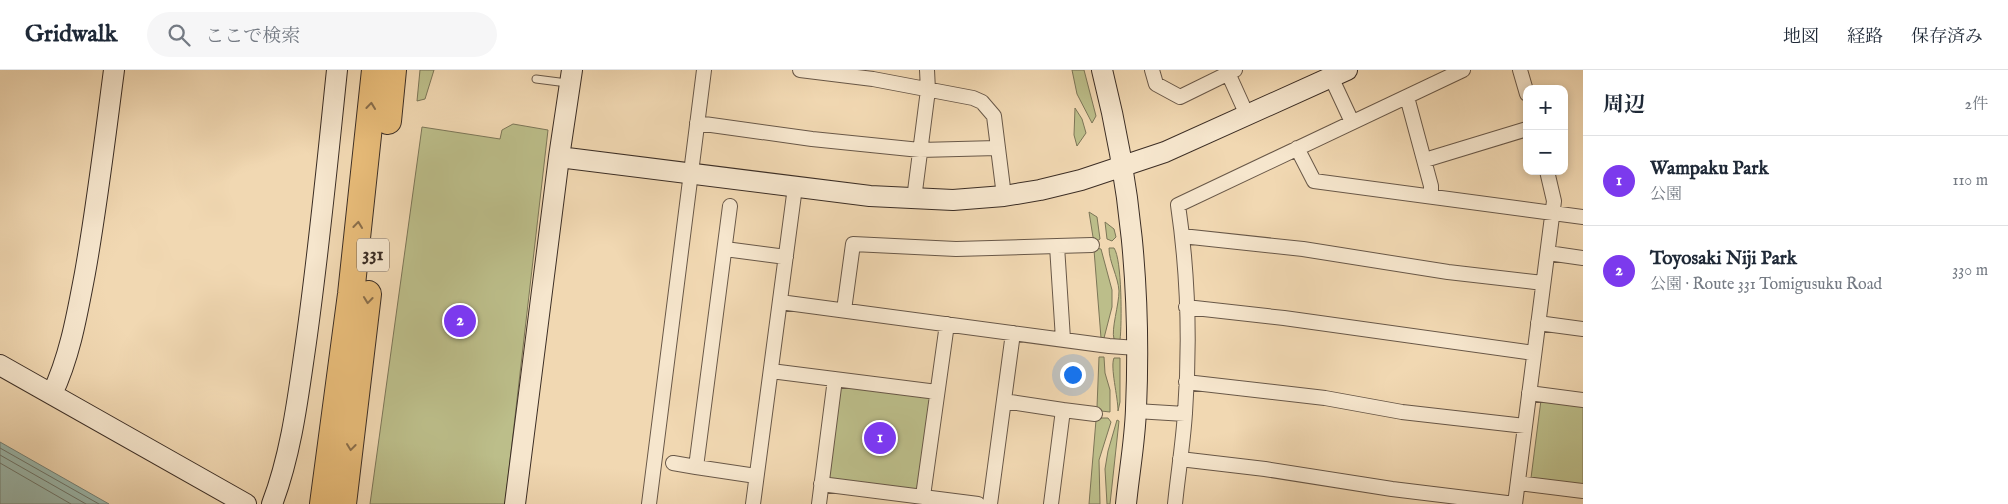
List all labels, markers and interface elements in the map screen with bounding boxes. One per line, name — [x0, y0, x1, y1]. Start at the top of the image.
search box — [147, 12, 497, 57]
text: Gridwalk — [25, 19, 117, 50]
icon: search — [165, 21, 193, 49]
text: ここで検索 — [205, 25, 300, 49]
text: 地図 — [1783, 26, 1819, 49]
text: 経路 — [1847, 26, 1883, 49]
text: 保存済み — [1911, 26, 1983, 49]
map controls — [1523, 85, 1568, 175]
button: + — [1523, 85, 1568, 130]
text: 周辺 — [1603, 92, 1645, 119]
text: 2件 — [1964, 95, 1988, 115]
one-way arrow — [365, 102, 376, 110]
button: − — [1523, 130, 1568, 175]
text: Wampaku Park — [1650, 157, 1769, 181]
text: 1 — [1616, 171, 1622, 191]
text: 110 m — [1952, 171, 1988, 191]
text: 公園 — [1650, 185, 1682, 205]
one-way arrow — [352, 221, 363, 229]
road number: 331 — [357, 238, 389, 272]
text: Toyosaki Niji Park — [1650, 247, 1797, 271]
text: 2 — [1615, 261, 1623, 281]
text: 330 m — [1952, 261, 1988, 281]
text: 公園 · Route 331 Tomigusuku Road — [1650, 275, 1882, 295]
one-way arrow — [363, 296, 374, 304]
pin: 2 — [444, 302, 476, 340]
your location — [1060, 362, 1086, 388]
pin: 1 — [864, 419, 896, 457]
one-way arrow — [346, 443, 356, 451]

